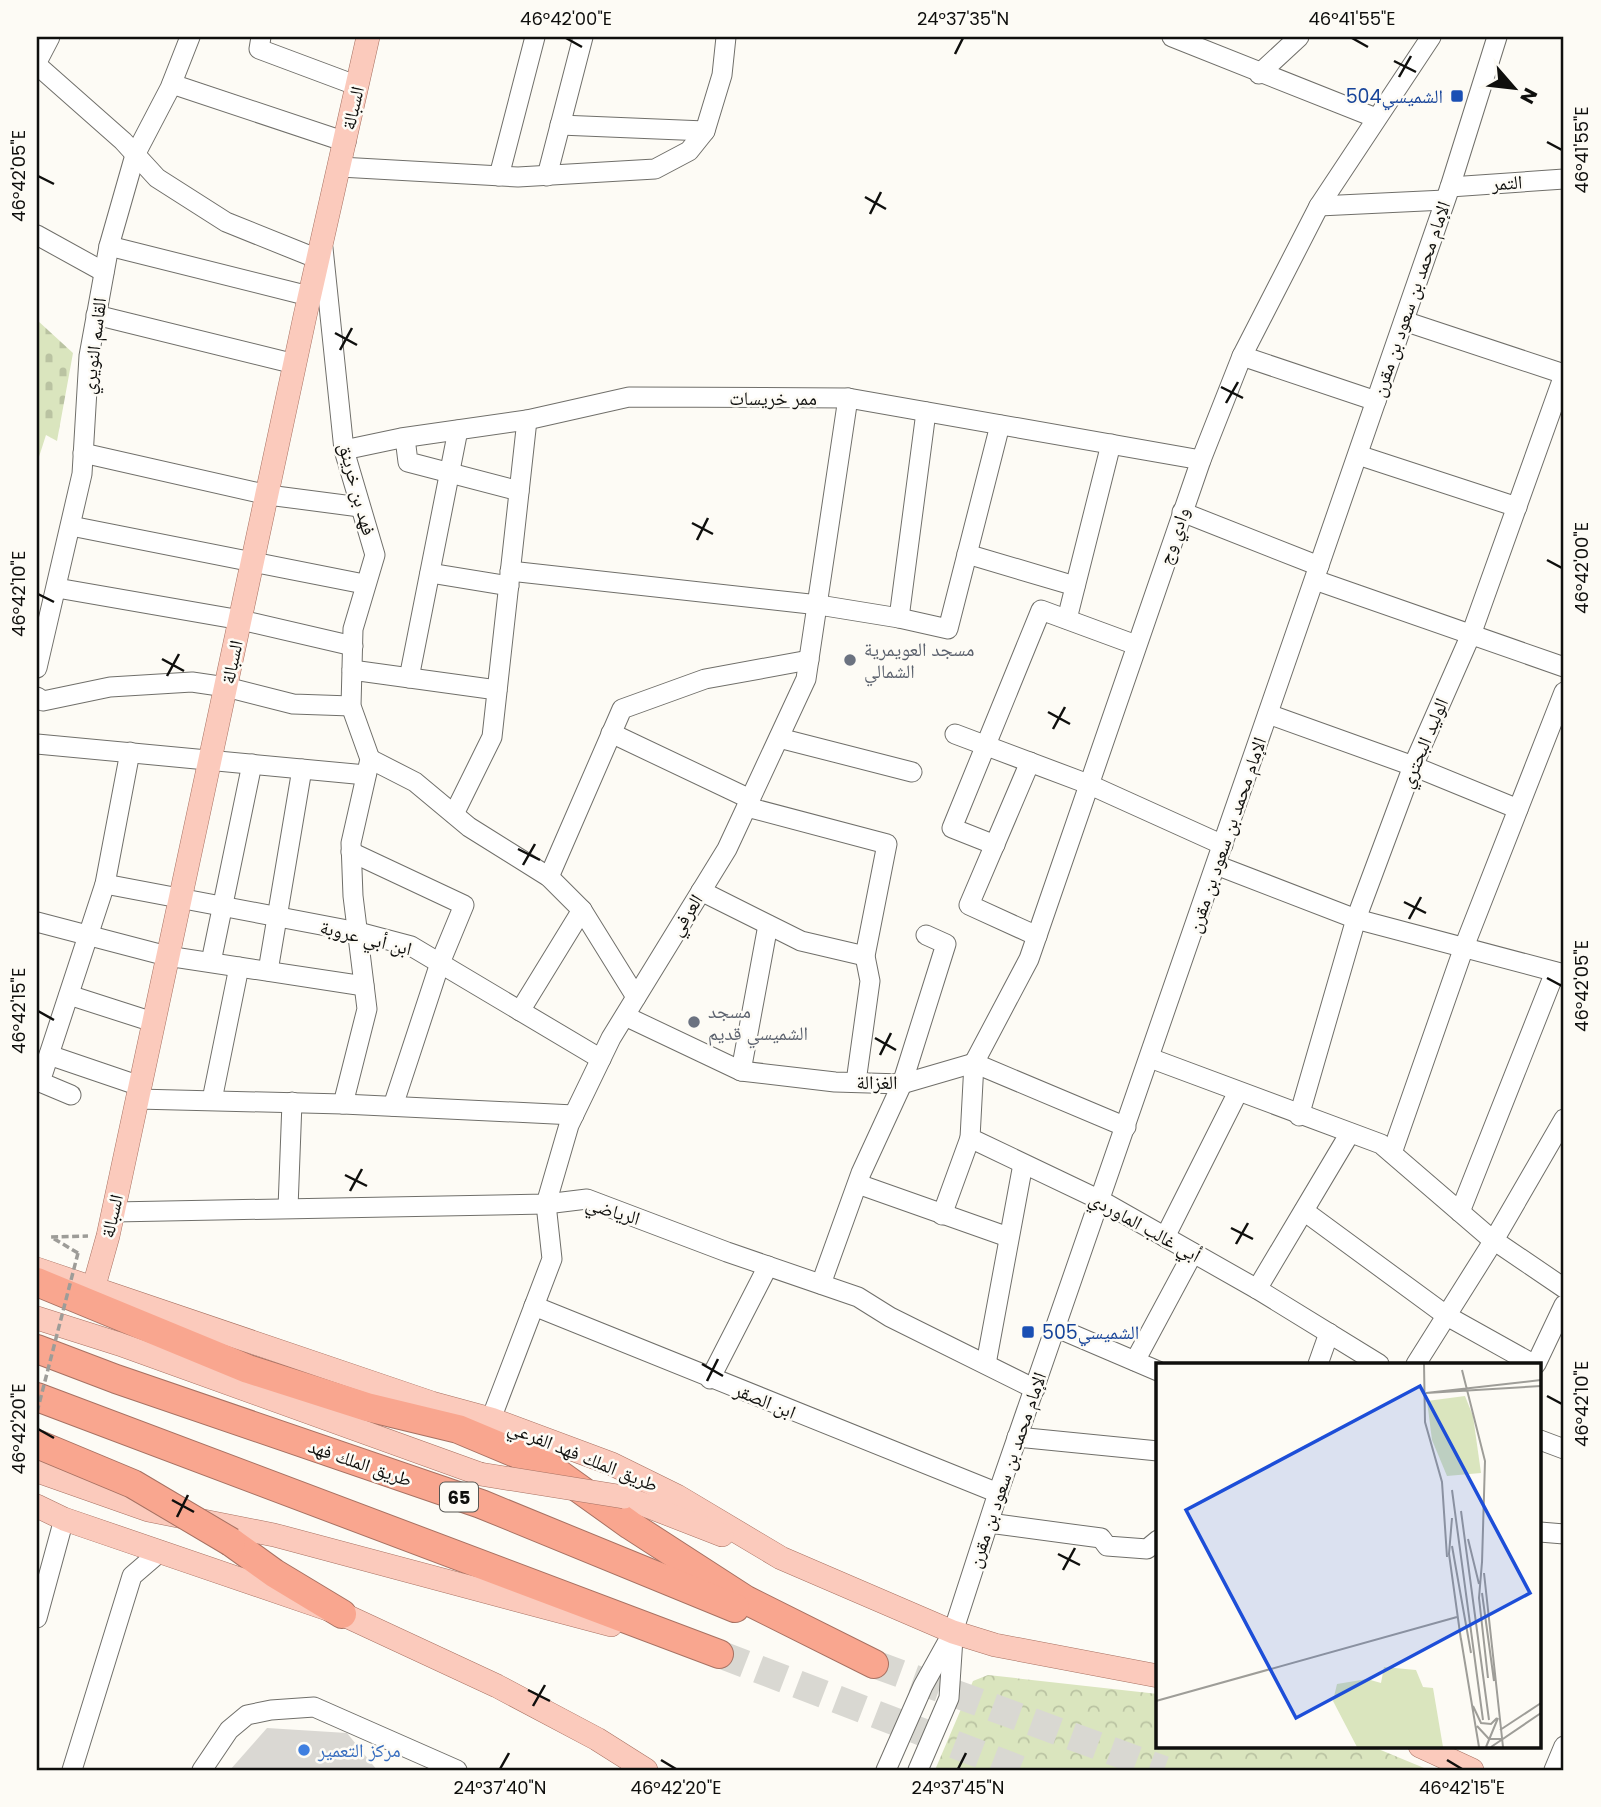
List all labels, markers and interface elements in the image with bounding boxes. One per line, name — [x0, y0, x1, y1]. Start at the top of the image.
text: 46°42'00"E — [520, 6, 612, 31]
text: 24°37'35"N — [917, 6, 1009, 31]
text: 46°41'55"E — [1308, 6, 1396, 31]
north arrow — [1478, 52, 1548, 122]
street label: السبالة — [335, 83, 371, 133]
place label: الشميسي504 — [1346, 83, 1443, 111]
text: N — [1513, 83, 1544, 108]
marker: الشميسي504 — [1449, 88, 1465, 104]
text: 46°41'55"E — [1569, 106, 1594, 194]
text: 46°42'05"E — [6, 130, 31, 222]
street label: التمر — [1490, 168, 1523, 198]
street label: الإمام محمد بن سعود بن مقرن — [1365, 198, 1457, 400]
street label: القاسم النويري — [75, 296, 115, 396]
street label: ممر خريسات — [729, 385, 817, 412]
street label: فهد بن خرينق — [332, 440, 382, 538]
street label: وادي وج — [1152, 504, 1198, 569]
text: 46°42'00"E — [1569, 522, 1594, 614]
text: 46°42'10"E — [6, 551, 31, 637]
place label: مسجد العويمرية الشمالي — [864, 636, 974, 686]
street label: السبالة — [214, 638, 250, 686]
marker: مسجد العويمرية الشمالي — [842, 652, 858, 668]
street label: الوليد البحتري — [1393, 694, 1457, 793]
street label: الإمام محمد بن سعود بن مقرن — [1181, 734, 1273, 936]
street label: العرفي — [663, 889, 711, 942]
street label: ابن أبي عروبة — [317, 914, 415, 964]
text: 46°42'05"E — [1569, 940, 1594, 1032]
text: 46°42'15"E — [6, 968, 31, 1054]
place label: مسجد الشميسي قديم — [708, 998, 808, 1048]
marker: مسجد الشميسي قديم — [686, 1014, 702, 1030]
street label: الغزالة — [856, 1069, 898, 1096]
street label: أبي غالب الماوردي — [1083, 1185, 1206, 1270]
street label: الرياضي — [582, 1190, 644, 1234]
street label: السبالة — [94, 1191, 130, 1241]
place label: الشميسي505 — [1042, 1319, 1139, 1347]
marker: الشميسي505 — [1020, 1324, 1036, 1340]
text: 46°42'10"E — [1569, 1361, 1594, 1447]
inset map — [1156, 1363, 1542, 1748]
street label: الإمام محمد بن سعود بن مقرن — [961, 1369, 1053, 1571]
street label: ابن الصقر — [729, 1376, 800, 1426]
text: 46°42'20"E — [6, 1384, 31, 1474]
street label: طريق الملك فهد الفرعي — [503, 1414, 662, 1500]
street label: طريق الملك فهد — [304, 1433, 416, 1493]
road number: 65 — [440, 1482, 478, 1512]
place label: مركز التعمير — [317, 1737, 401, 1764]
marker: مركز التعمير — [296, 1742, 312, 1758]
text: 24°37'40"N — [454, 1775, 546, 1800]
text: 46°42'20"E — [631, 1775, 721, 1800]
text: 24°37'45"N — [912, 1775, 1004, 1800]
text: 46°42'15"E — [1419, 1775, 1505, 1800]

